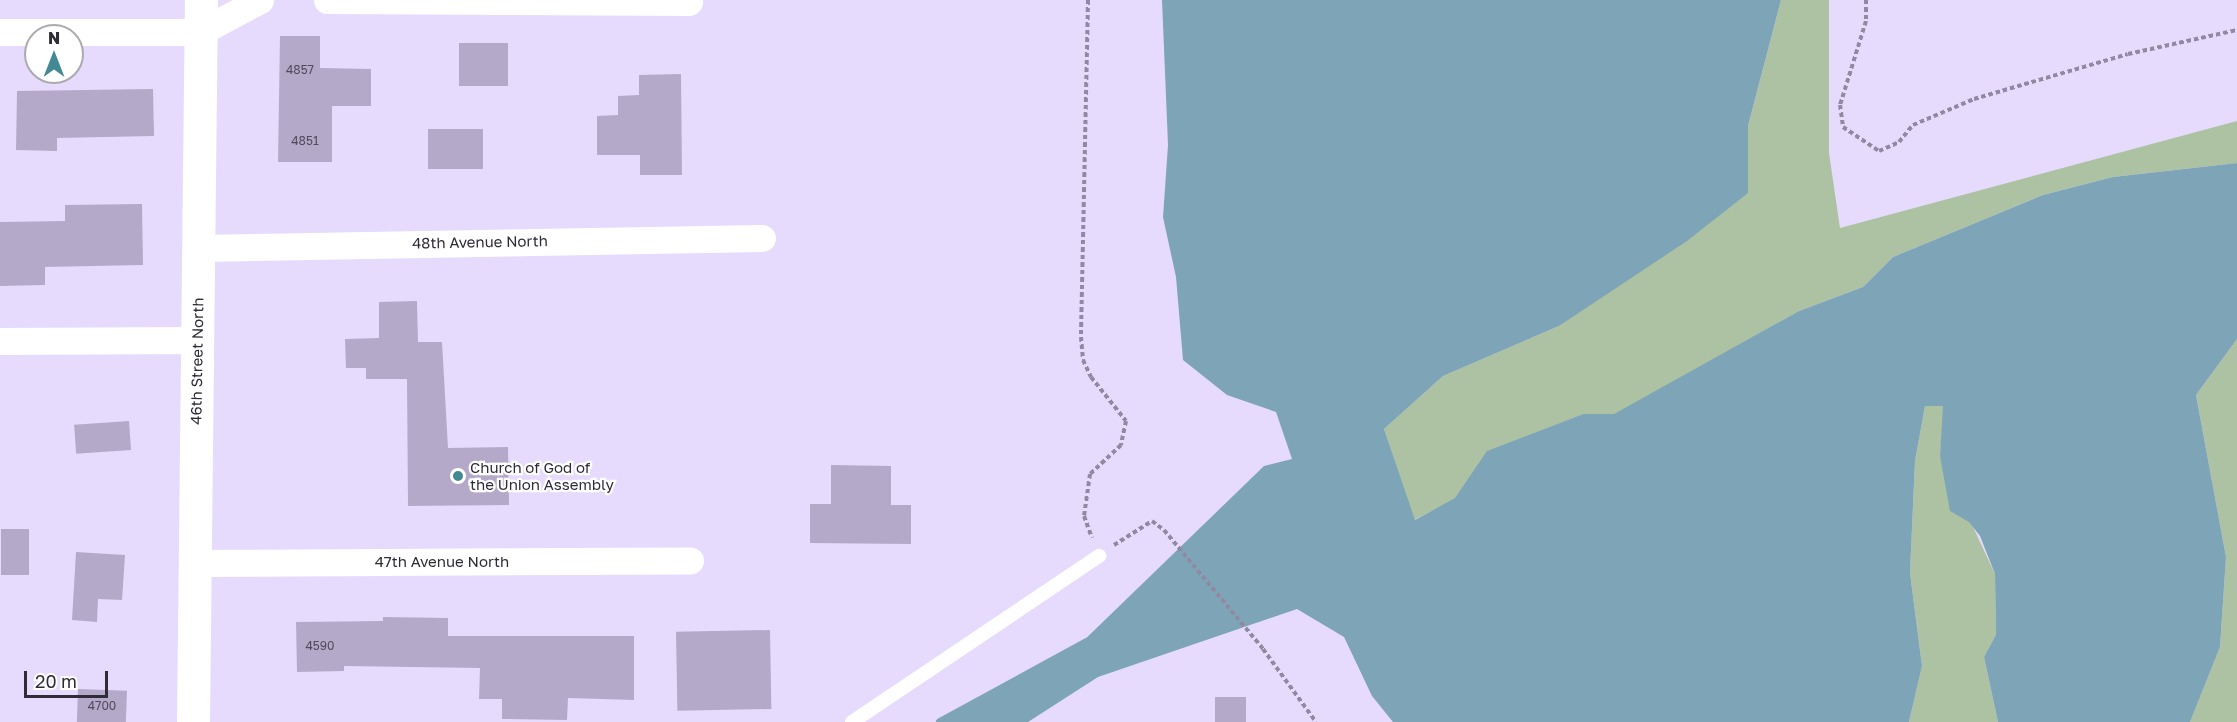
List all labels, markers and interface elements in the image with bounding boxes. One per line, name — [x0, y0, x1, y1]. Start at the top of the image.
north arrow — [24, 24, 84, 84]
text: N — [48, 28, 60, 48]
house number: 4857 — [286, 63, 314, 77]
house number: 4851 — [291, 134, 319, 148]
street label: 48th Avenue North — [412, 232, 548, 252]
street label: 46th Street North — [187, 297, 207, 425]
place label: Church of God of the Union Assembly — [470, 458, 614, 493]
marker: Church of God of the Union Assembly — [451, 469, 465, 483]
street label: 47th Avenue North — [375, 553, 509, 571]
house number: 4590 — [306, 639, 334, 653]
scale bar — [27, 659, 111, 697]
text: 20 m — [35, 670, 77, 692]
house number: 4700 — [88, 699, 116, 713]

